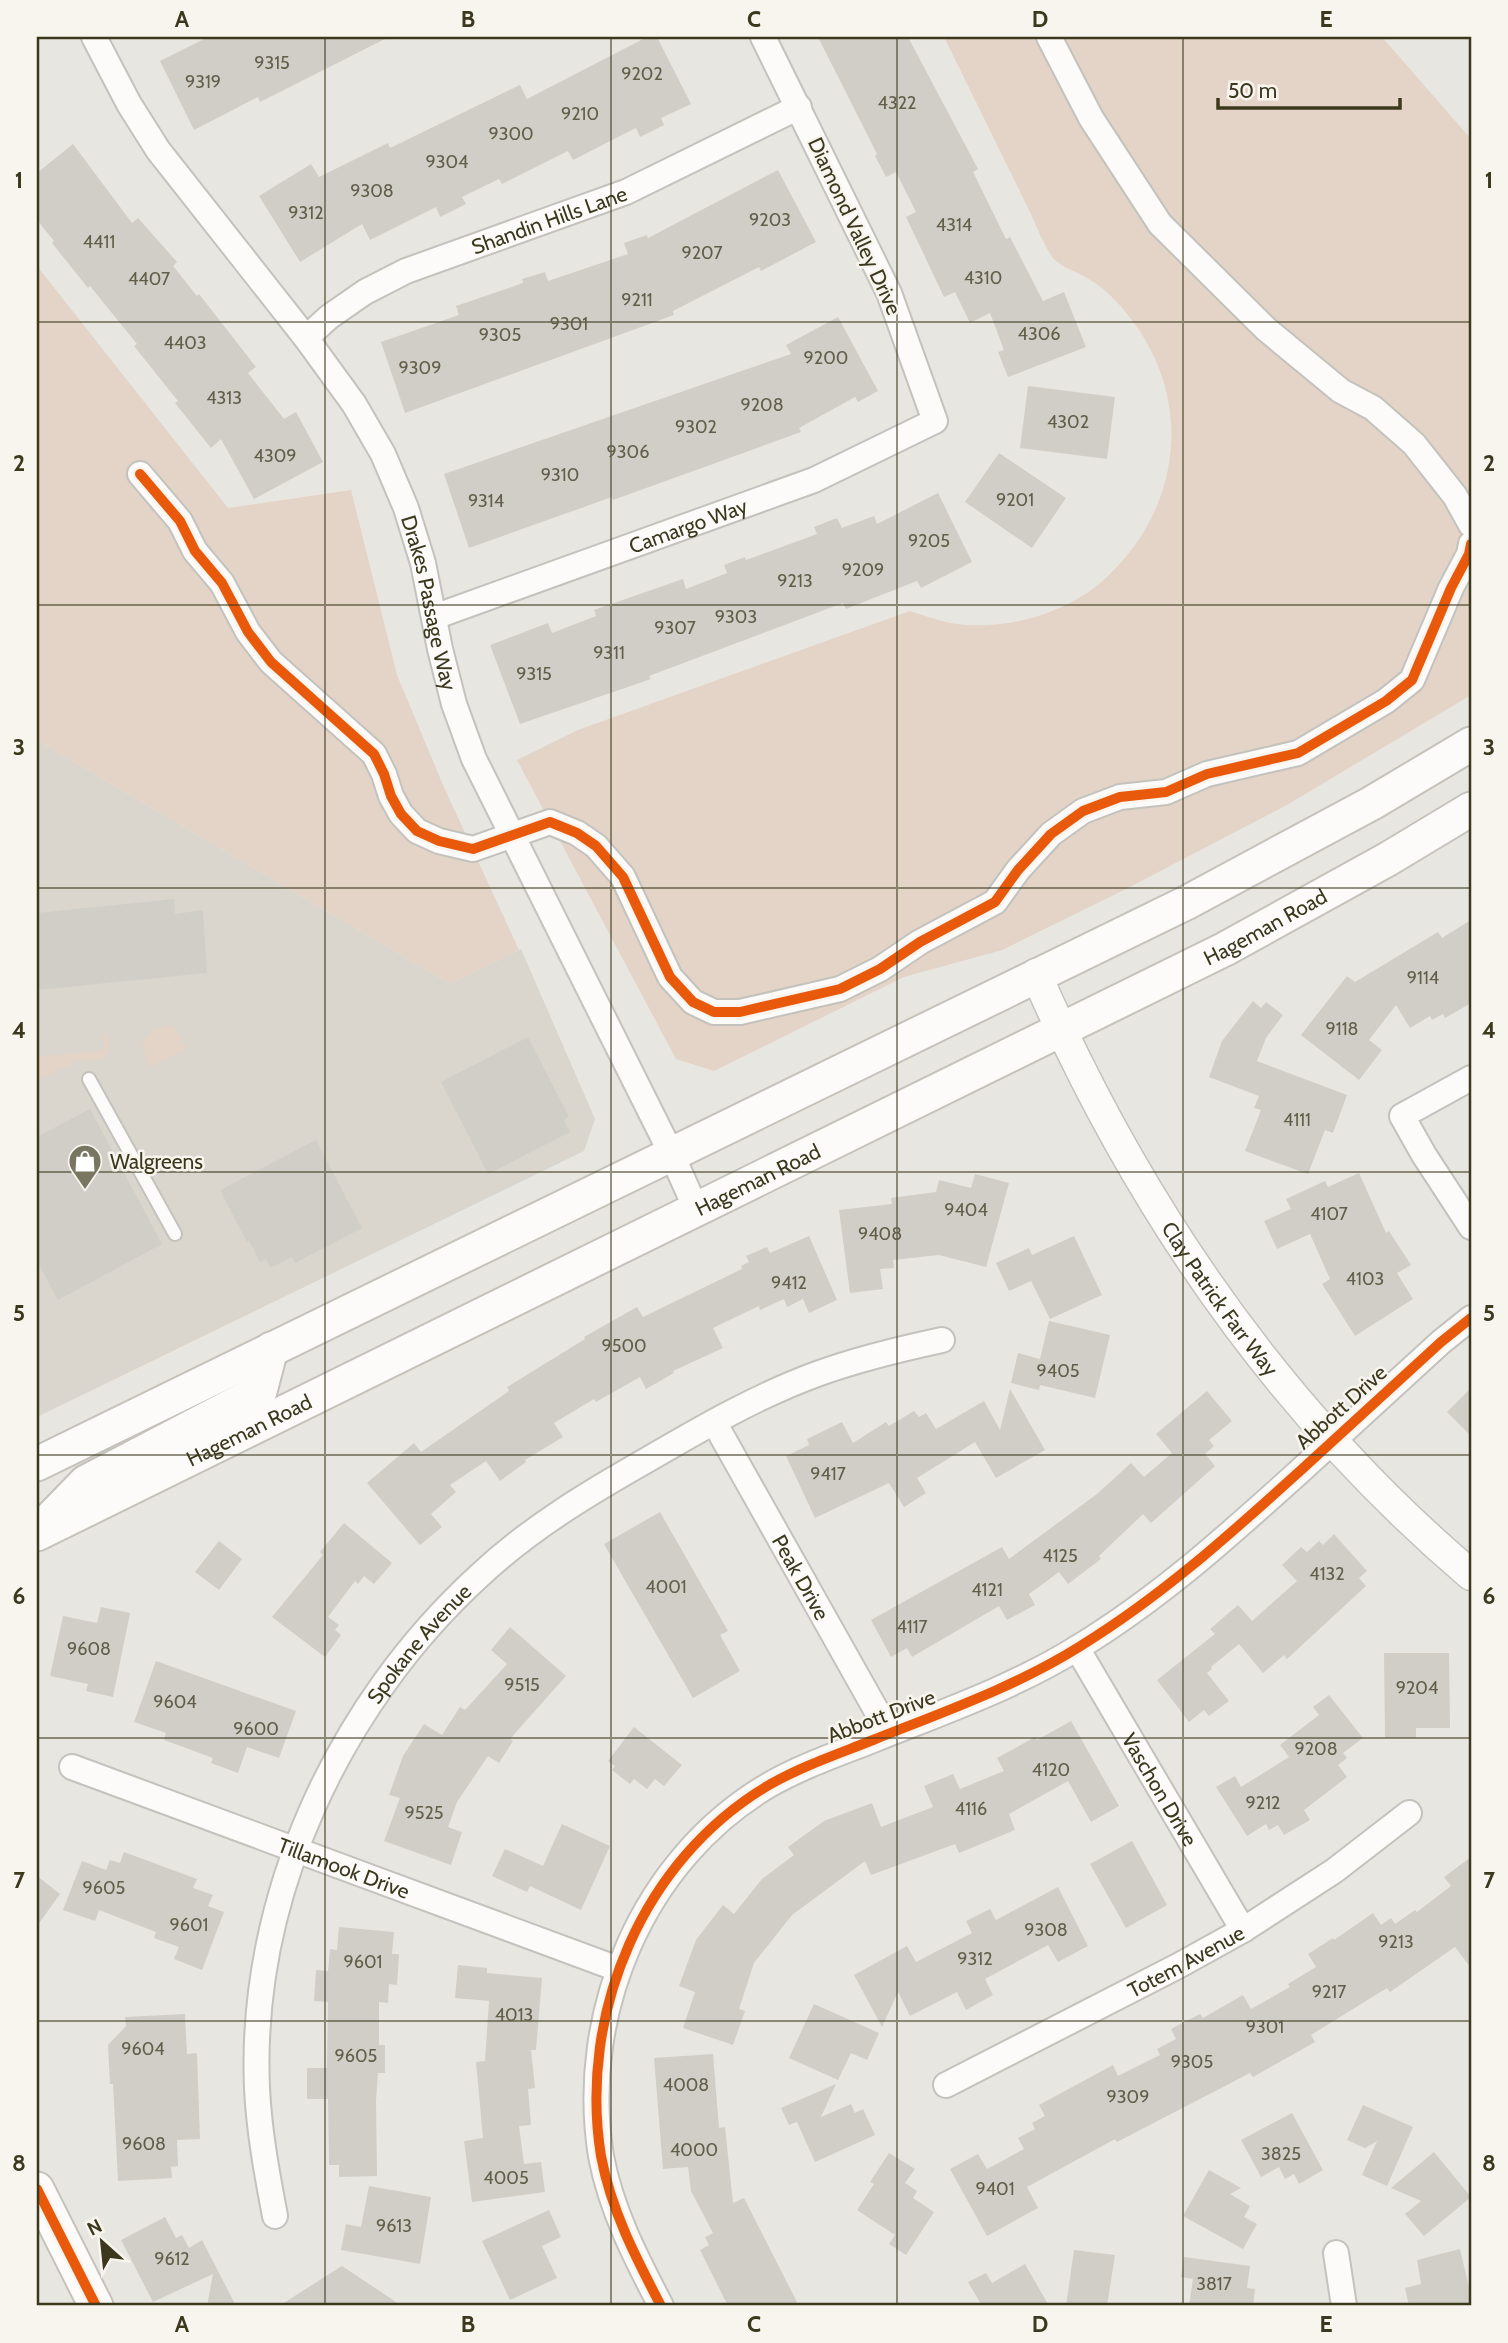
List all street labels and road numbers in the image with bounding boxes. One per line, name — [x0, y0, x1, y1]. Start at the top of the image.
street label: Diamond Valley Drive — [803, 133, 907, 319]
street label: Shandin Hills Lane — [468, 180, 630, 259]
street label: Camargo Way — [625, 492, 751, 558]
street label: Drakes Passage Way — [396, 512, 463, 693]
street label: Hageman Road — [1199, 883, 1331, 970]
street label: Hageman Road — [691, 1138, 824, 1221]
street label: Clay Patrick Farr Way — [1157, 1217, 1284, 1381]
street label: Abbott Drive — [1290, 1360, 1392, 1454]
street label: Hageman Road — [182, 1388, 315, 1471]
street label: Peak Drive — [767, 1530, 835, 1624]
street label: Spokane Avenue — [361, 1578, 476, 1708]
street label: Abbott Drive — [823, 1684, 939, 1748]
street label: Vaschon Drive — [1117, 1728, 1203, 1851]
street label: Tillamook Drive — [275, 1832, 413, 1903]
street label: Totem Avenue — [1123, 1919, 1249, 2002]

